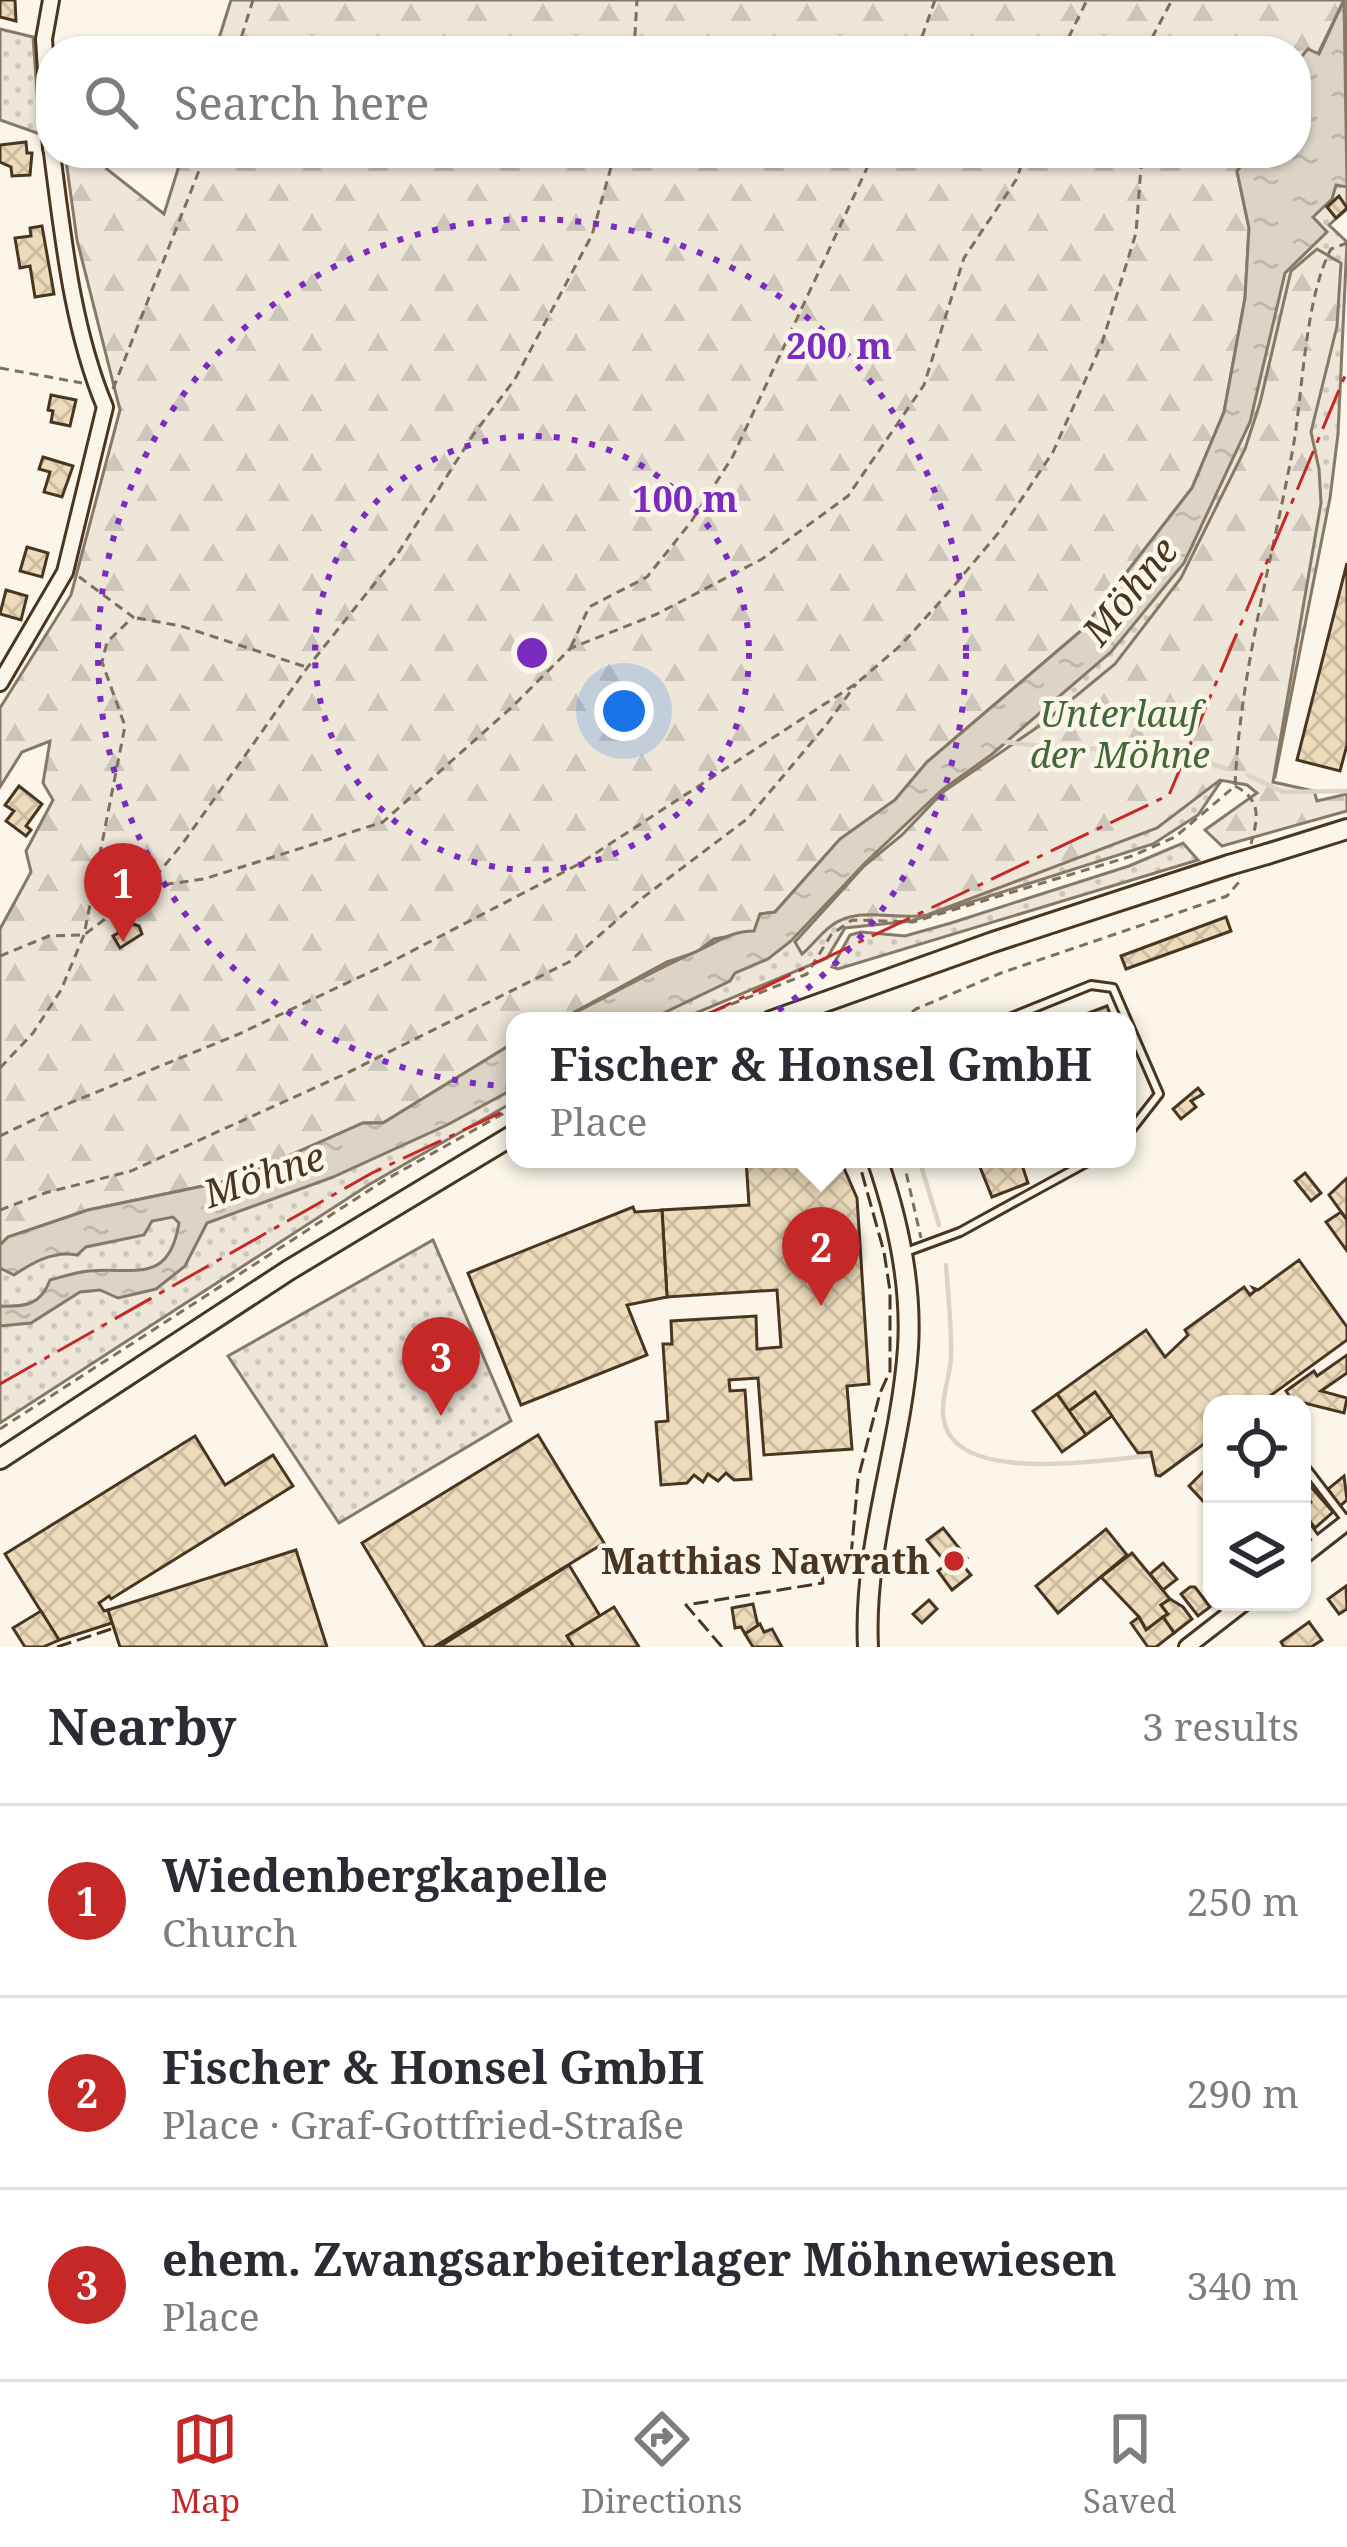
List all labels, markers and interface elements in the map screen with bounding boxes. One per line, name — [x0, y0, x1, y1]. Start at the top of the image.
search box — [36, 36, 1311, 168]
icon: search — [78, 69, 144, 135]
text: Search here — [174, 72, 429, 133]
text: 200 m — [786, 321, 892, 370]
text: 100 m — [632, 474, 738, 523]
water label: Möhne — [1068, 525, 1189, 656]
centre of rings — [511, 632, 553, 674]
your location — [594, 681, 654, 741]
park label: Unterlauf der Möhne — [1030, 689, 1210, 779]
pin: 1 — [84, 843, 162, 942]
popup — [506, 1012, 1136, 1168]
text: Fischer & Honsel GmbH — [550, 1033, 1092, 1094]
text: Place — [550, 1094, 647, 1147]
water label: Möhne — [195, 1128, 331, 1219]
pin: 2 — [782, 1207, 860, 1306]
pin: 3 — [402, 1317, 480, 1416]
map controls — [1203, 1395, 1311, 1611]
button: locate — [1203, 1395, 1311, 1503]
button: layers — [1203, 1503, 1311, 1611]
place label: Matthias Nawrath — [601, 1536, 930, 1585]
marker: Matthias Nawrath — [941, 1548, 967, 1574]
text: Nearby — [48, 1690, 236, 1760]
text: 3 results — [1142, 1699, 1299, 1752]
text: Wiedenbergkapelle — [162, 1844, 608, 1905]
text: 1 — [76, 1874, 98, 1927]
text: 250 m — [1187, 1874, 1299, 1927]
text: Church — [162, 1905, 298, 1958]
text: Fischer & Honsel GmbH — [162, 2036, 704, 2097]
text: 2 — [76, 2066, 98, 2119]
text: 290 m — [1187, 2066, 1299, 2119]
text: Place · Graf-Gottfried-Straße — [162, 2097, 684, 2150]
text: ehem. Zwangsarbeiterlager Möhnewiesen — [162, 2228, 1117, 2289]
text: 3 — [76, 2258, 98, 2311]
text: 340 m — [1187, 2258, 1299, 2311]
text: Place — [162, 2289, 260, 2342]
tab: Map — [170, 2406, 240, 2523]
tab: Directions — [581, 2406, 742, 2523]
tab: Saved — [1083, 2406, 1177, 2523]

